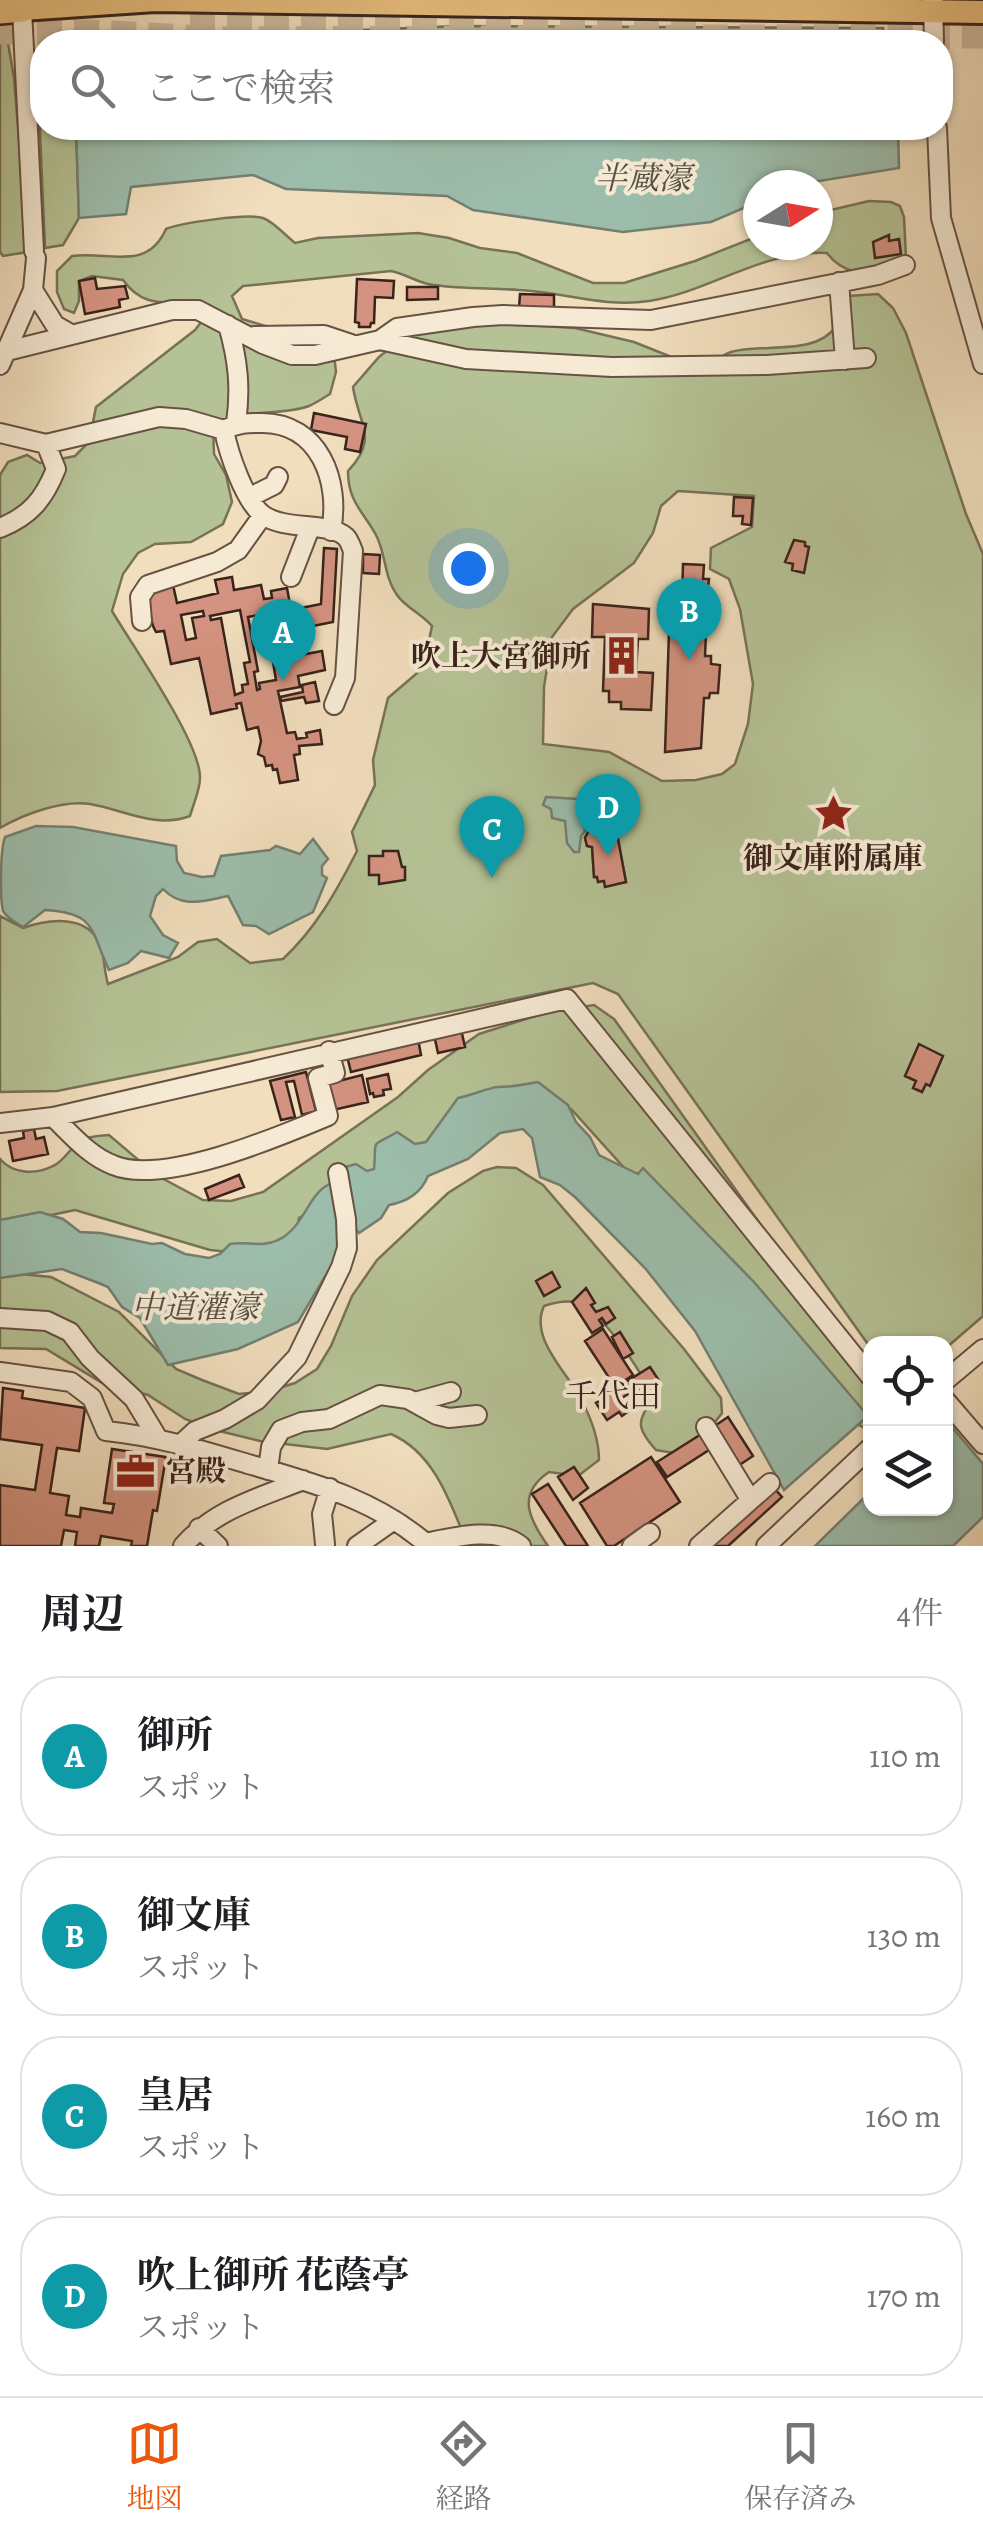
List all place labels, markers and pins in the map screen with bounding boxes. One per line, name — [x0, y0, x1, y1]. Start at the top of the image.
pin: B — [656, 578, 722, 660]
pin: A — [250, 598, 316, 681]
building icon: 吹上大宮御所 — [600, 635, 642, 677]
place label: 吹上大宮御所 — [411, 636, 591, 676]
pin: D — [576, 774, 640, 856]
place icon: 御文庫附属庫 — [812, 793, 854, 835]
pin: C — [460, 796, 524, 878]
place label: 御文庫附属庫 — [743, 838, 923, 878]
office icon: 宮殿 — [115, 1450, 157, 1492]
place label: 宮殿 — [166, 1451, 226, 1491]

